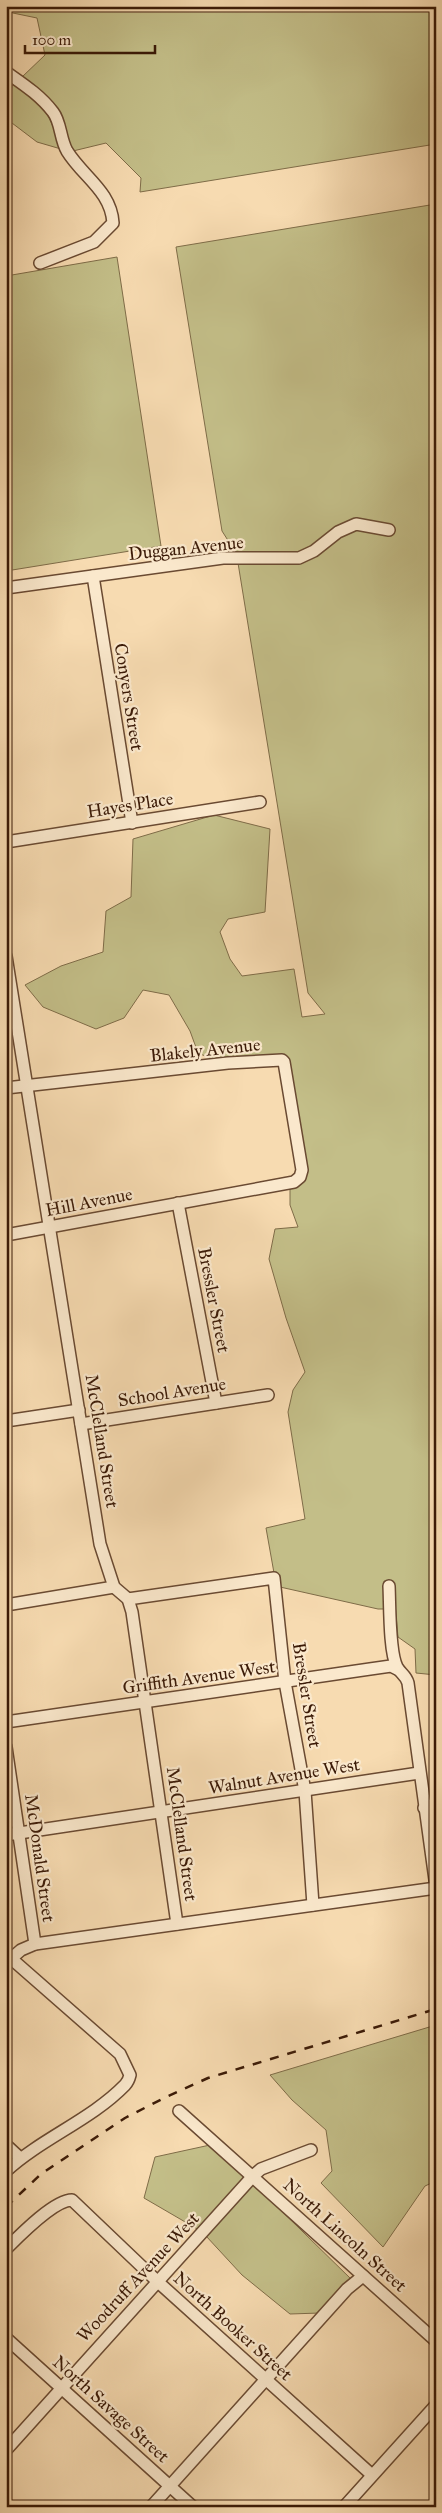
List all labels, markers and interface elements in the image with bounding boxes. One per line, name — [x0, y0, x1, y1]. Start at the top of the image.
scale bar — [25, 22, 155, 54]
text: 100 m — [32, 31, 72, 49]
street label: Duggan Avenue — [127, 531, 245, 566]
street label: Conyers Street — [110, 642, 148, 753]
street label: Hayes Place — [85, 787, 175, 823]
street label: Blakely Avenue — [149, 1033, 261, 1067]
street label: Hill Avenue — [44, 1183, 134, 1221]
street label: Bressler Street — [193, 1246, 235, 1355]
street label: McClelland Street — [81, 1372, 124, 1510]
street label: School Avenue — [116, 1373, 228, 1411]
street label: Bressler Street — [288, 1641, 326, 1750]
street label: Griffith Avenue West — [121, 1655, 277, 1699]
street label: Walnut Avenue West — [207, 1753, 362, 1799]
street label: McClelland Street — [162, 1765, 202, 1903]
street label: McDonald Street — [20, 1793, 60, 1924]
street label: North Lincoln Street — [279, 2174, 412, 2297]
street label: Woodruff Avenue West — [72, 2207, 204, 2347]
street label: North Booker Street — [169, 2267, 297, 2386]
street label: North Savage Street — [47, 2351, 174, 2468]

